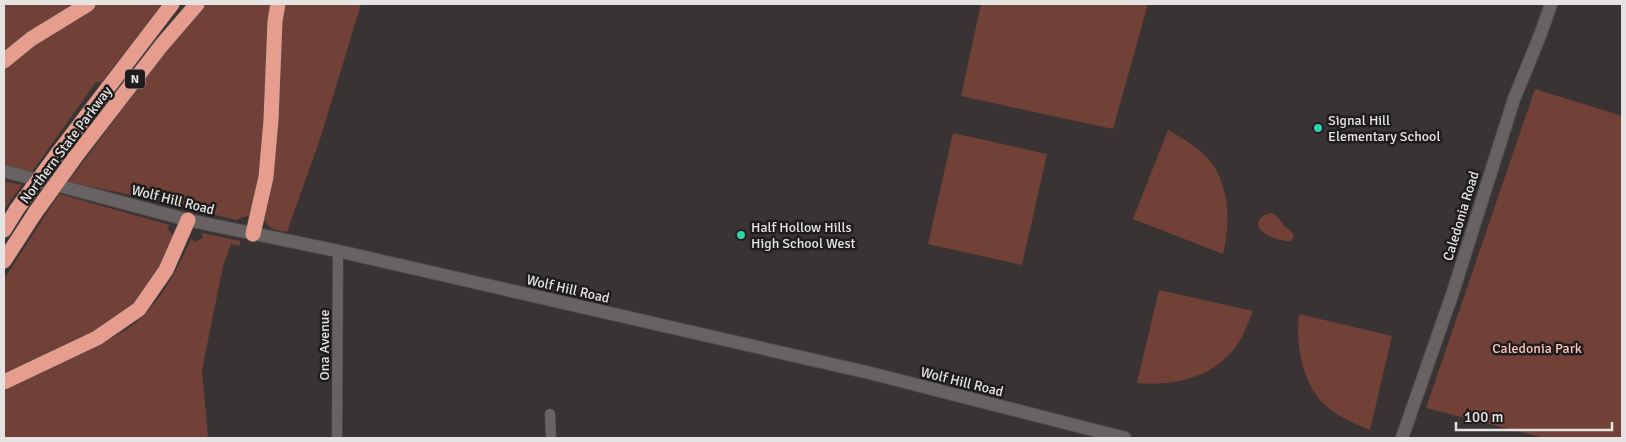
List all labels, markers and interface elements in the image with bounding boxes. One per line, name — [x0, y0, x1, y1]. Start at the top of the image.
road number: N — [125, 70, 145, 88]
street label: Northern State Parkway — [16, 83, 116, 207]
place label: Signal Hill Elementary School — [1328, 112, 1441, 145]
marker: Signal Hill Elementary School — [1312, 122, 1324, 134]
street label: Caledonia Road — [1439, 169, 1483, 263]
street label: Wolf Hill Road — [130, 181, 216, 219]
place label: Half Hollow Hills High School West — [751, 219, 856, 252]
marker: Half Hollow Hills High School West — [735, 229, 747, 241]
street label: Wolf Hill Road — [525, 271, 611, 307]
street label: Ona Avenue — [316, 310, 333, 380]
park label: Caledonia Park — [1492, 340, 1582, 357]
street label: Wolf Hill Road — [919, 363, 1005, 401]
scale bar — [1456, 400, 1612, 432]
text: 100 m — [1464, 408, 1504, 426]

